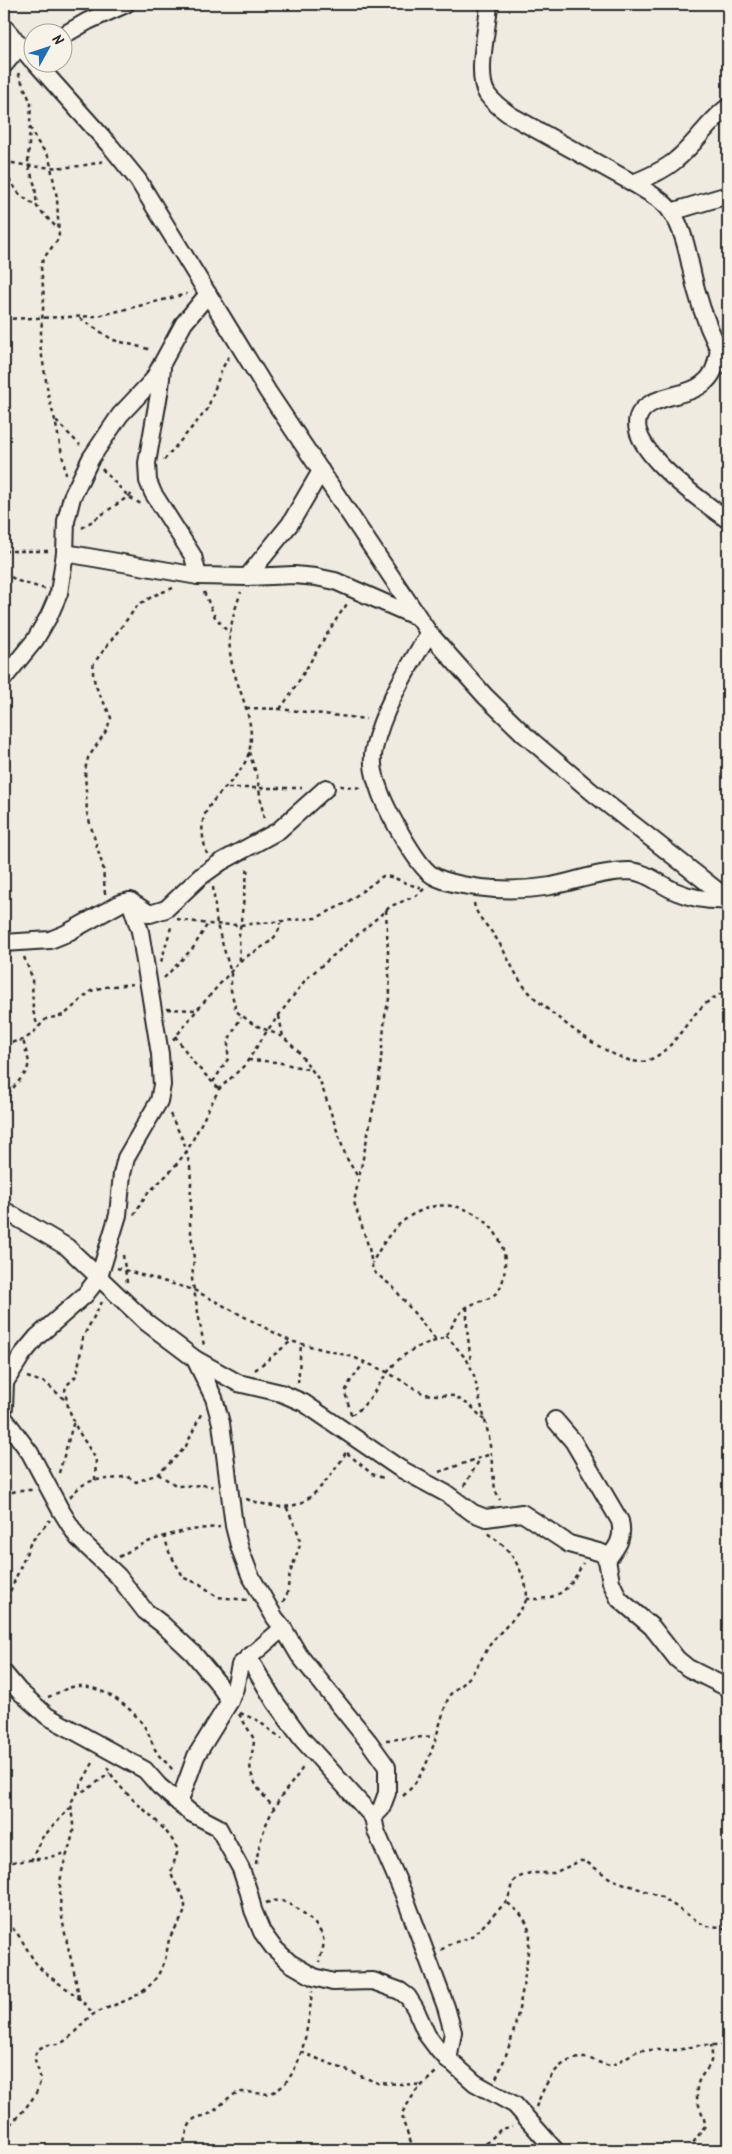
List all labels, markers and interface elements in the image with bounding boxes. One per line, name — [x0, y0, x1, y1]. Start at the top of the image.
north arrow — [22, 22, 72, 72]
text: N — [46, 30, 69, 51]

